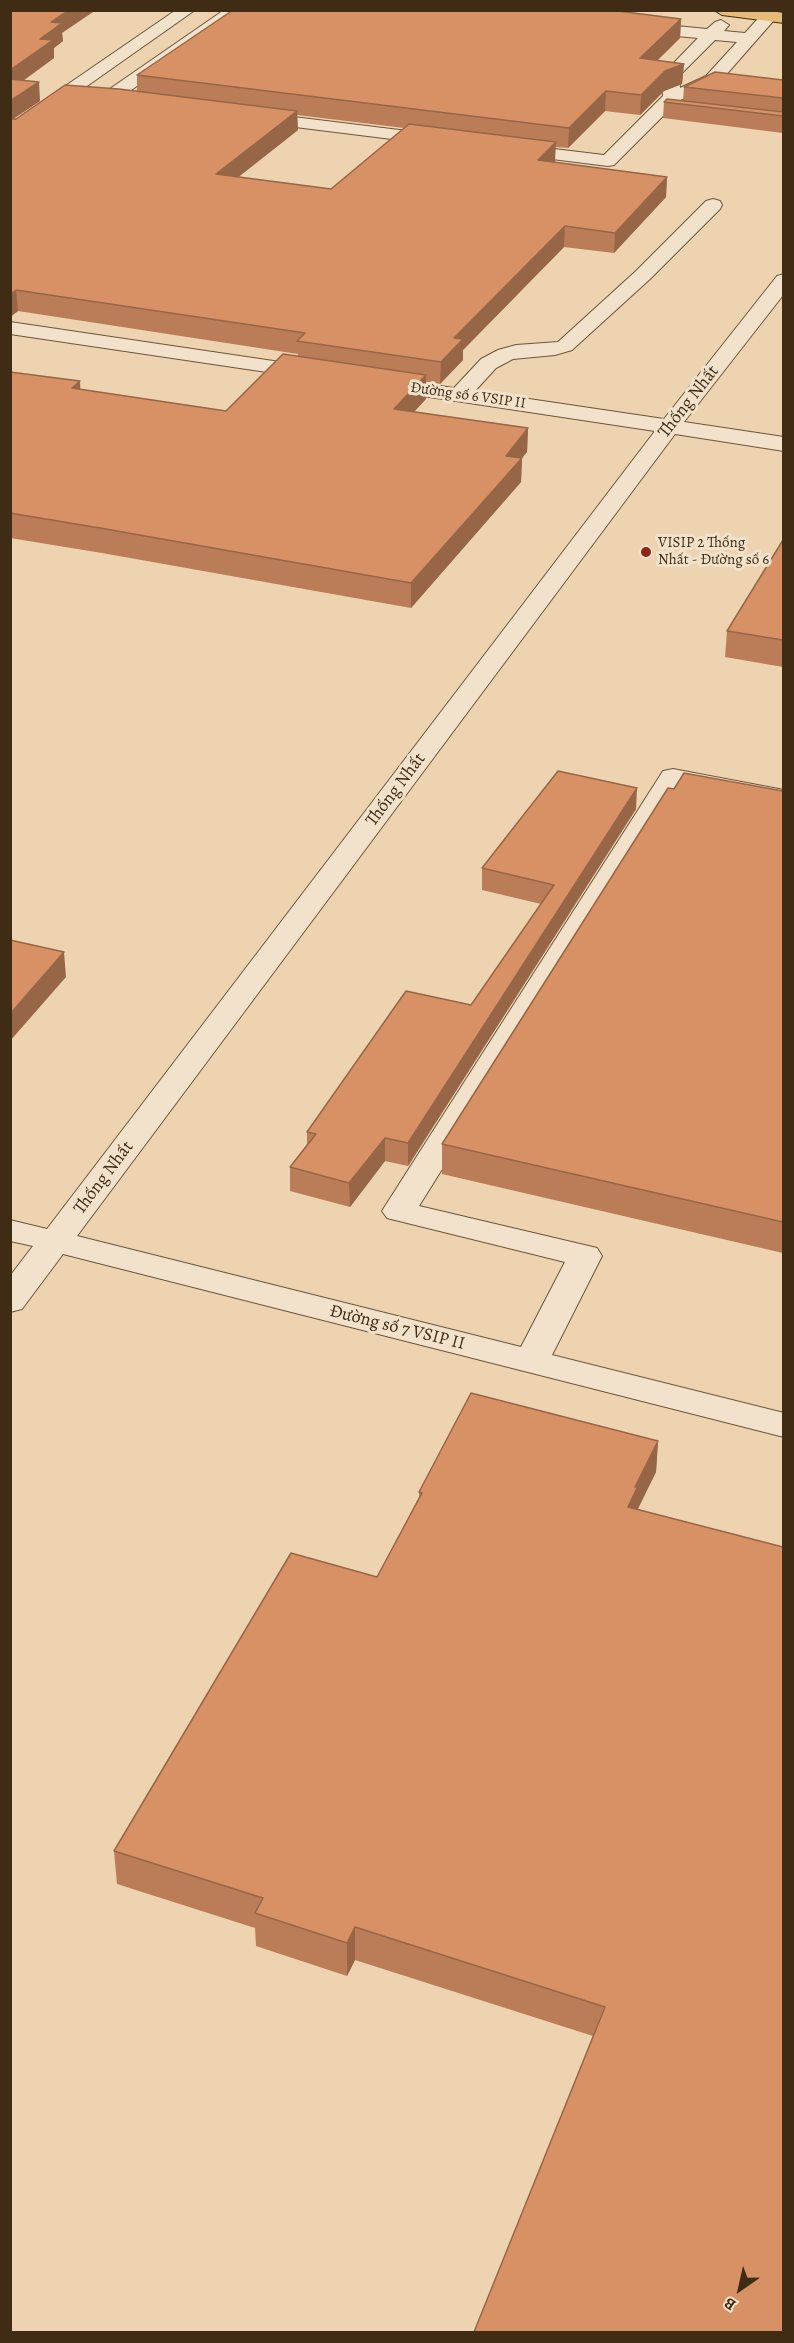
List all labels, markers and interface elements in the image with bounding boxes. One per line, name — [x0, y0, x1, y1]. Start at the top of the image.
street label: Thống Nhất — [654, 361, 724, 443]
street label: Đường số 6 VSIP II — [409, 379, 527, 413]
place label: VISIP 2 Thống Nhất - Đường số 6 — [658, 534, 769, 569]
marker: VISIP 2 Thống Nhất - Đường số 6 — [639, 545, 653, 559]
street label: Thống Nhất — [361, 749, 431, 831]
street label: Thống Nhất — [69, 1137, 139, 1219]
street label: Đường số 7 VSIP II — [327, 1301, 467, 1355]
north arrow — [710, 2259, 770, 2319]
text: B — [720, 2292, 740, 2316]

